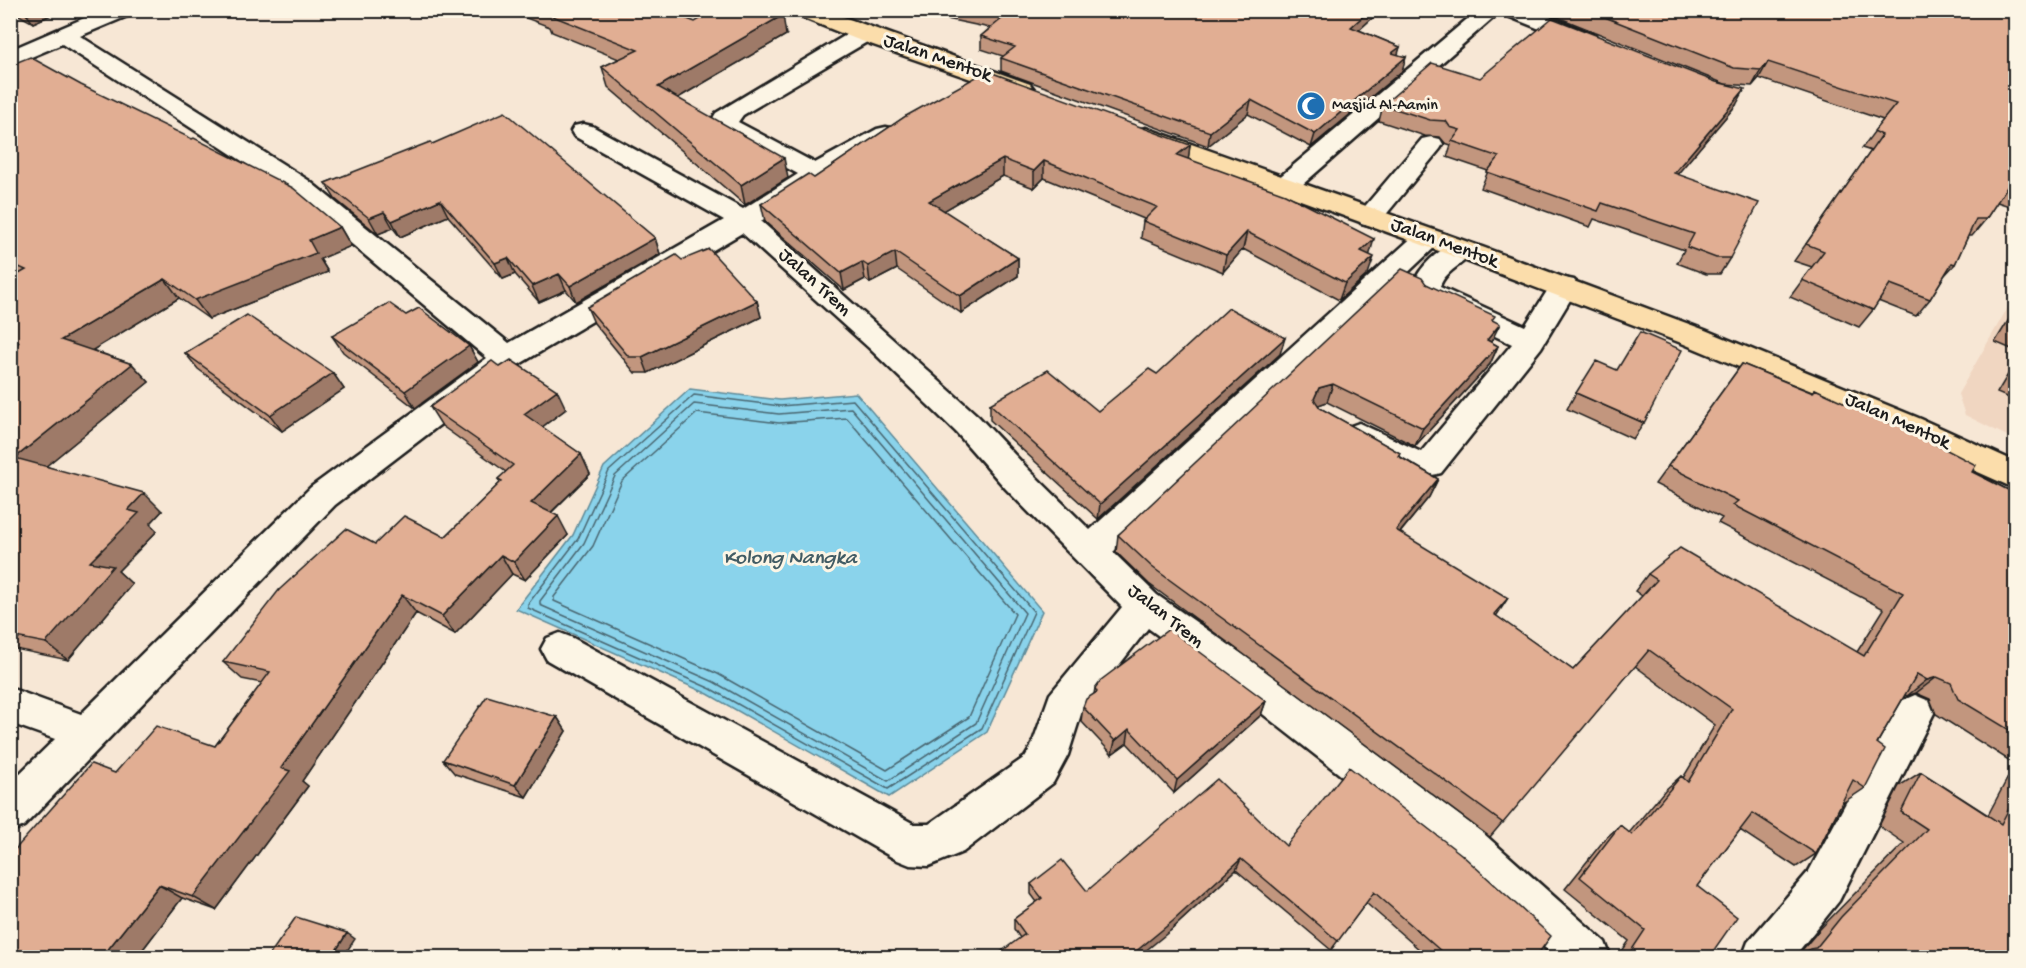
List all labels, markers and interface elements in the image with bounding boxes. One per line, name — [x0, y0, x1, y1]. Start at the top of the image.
street label: Jalan Mentok — [880, 30, 996, 89]
mosque icon: Masjid Al-Aamin — [1295, 90, 1327, 122]
place label: Masjid Al-Aamin — [1332, 97, 1438, 116]
street label: Jalan Mentok — [1387, 214, 1503, 275]
street label: Jalan Trem — [773, 244, 855, 322]
street label: Jalan Mentok — [1841, 389, 1955, 456]
water label: Kolong Nangka — [723, 547, 858, 572]
street label: Jalan Trem — [1122, 580, 1208, 654]

